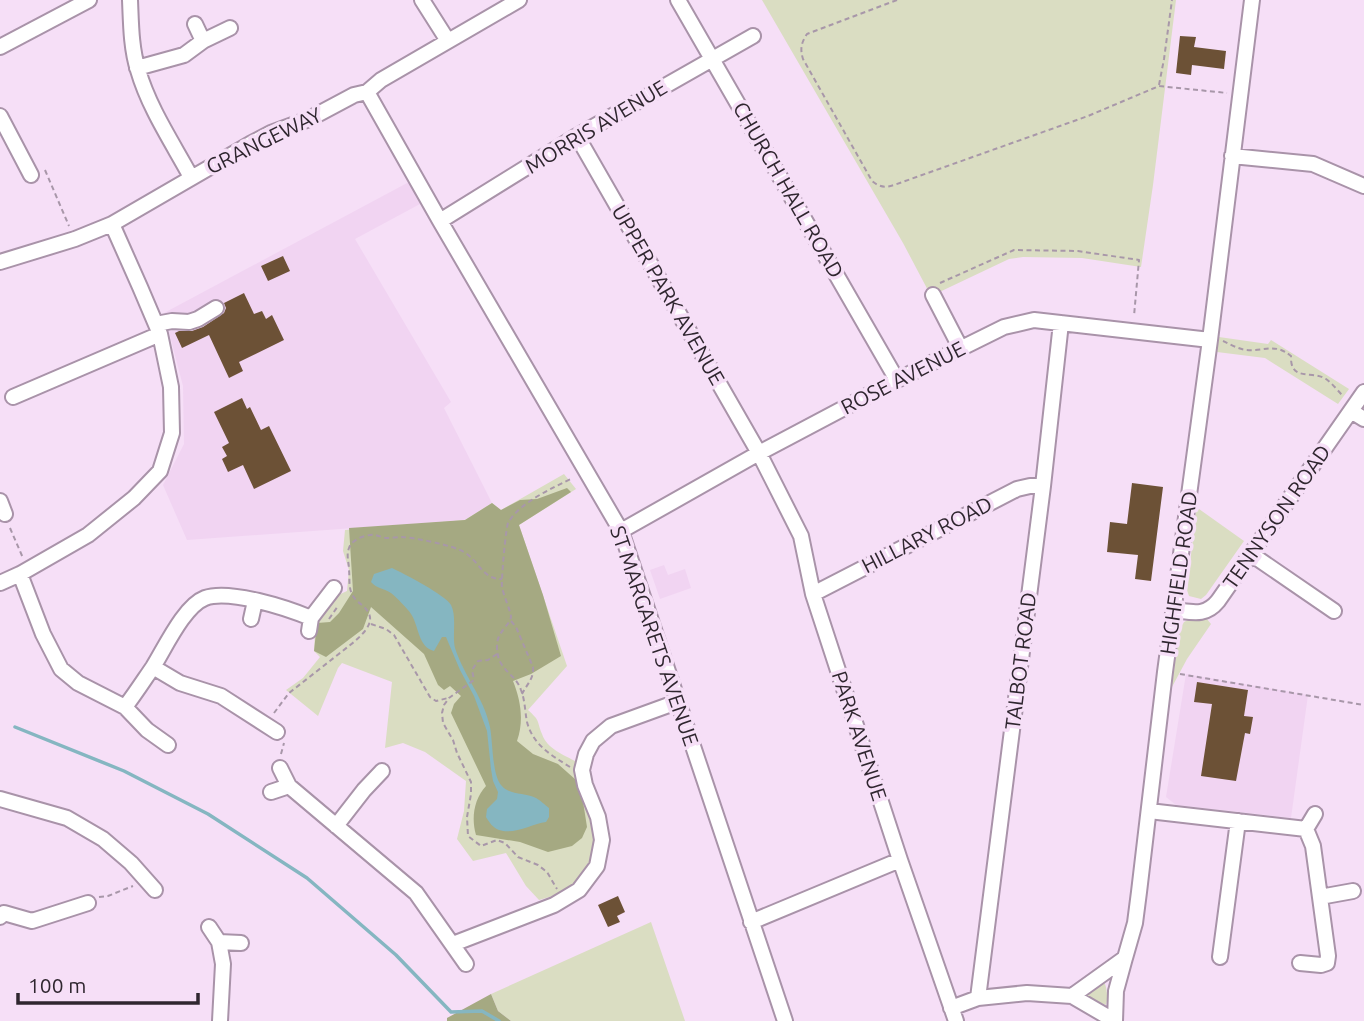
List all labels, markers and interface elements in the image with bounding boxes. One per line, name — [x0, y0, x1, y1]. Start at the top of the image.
street label: MORRIS AVENUE — [520, 74, 671, 178]
street label: CHURCH HALL ROAD — [729, 97, 849, 282]
street label: GRANGEWAY — [202, 102, 325, 178]
street label: UPPER PARK AVENUE — [607, 200, 730, 389]
street label: ROSE AVENUE — [837, 336, 968, 419]
street label: TENNYSON ROAD — [1218, 440, 1335, 593]
street label: HIGHFIELD ROAD — [1155, 490, 1201, 656]
street label: HILLARY ROAD — [857, 491, 996, 577]
street label: ST MARGARETS AVENUE — [606, 523, 704, 749]
street label: TALBOT ROAD — [1000, 591, 1040, 731]
street label: PARK AVENUE — [828, 668, 892, 804]
scale bar — [18, 962, 198, 1006]
text: 100 m — [28, 973, 86, 997]

